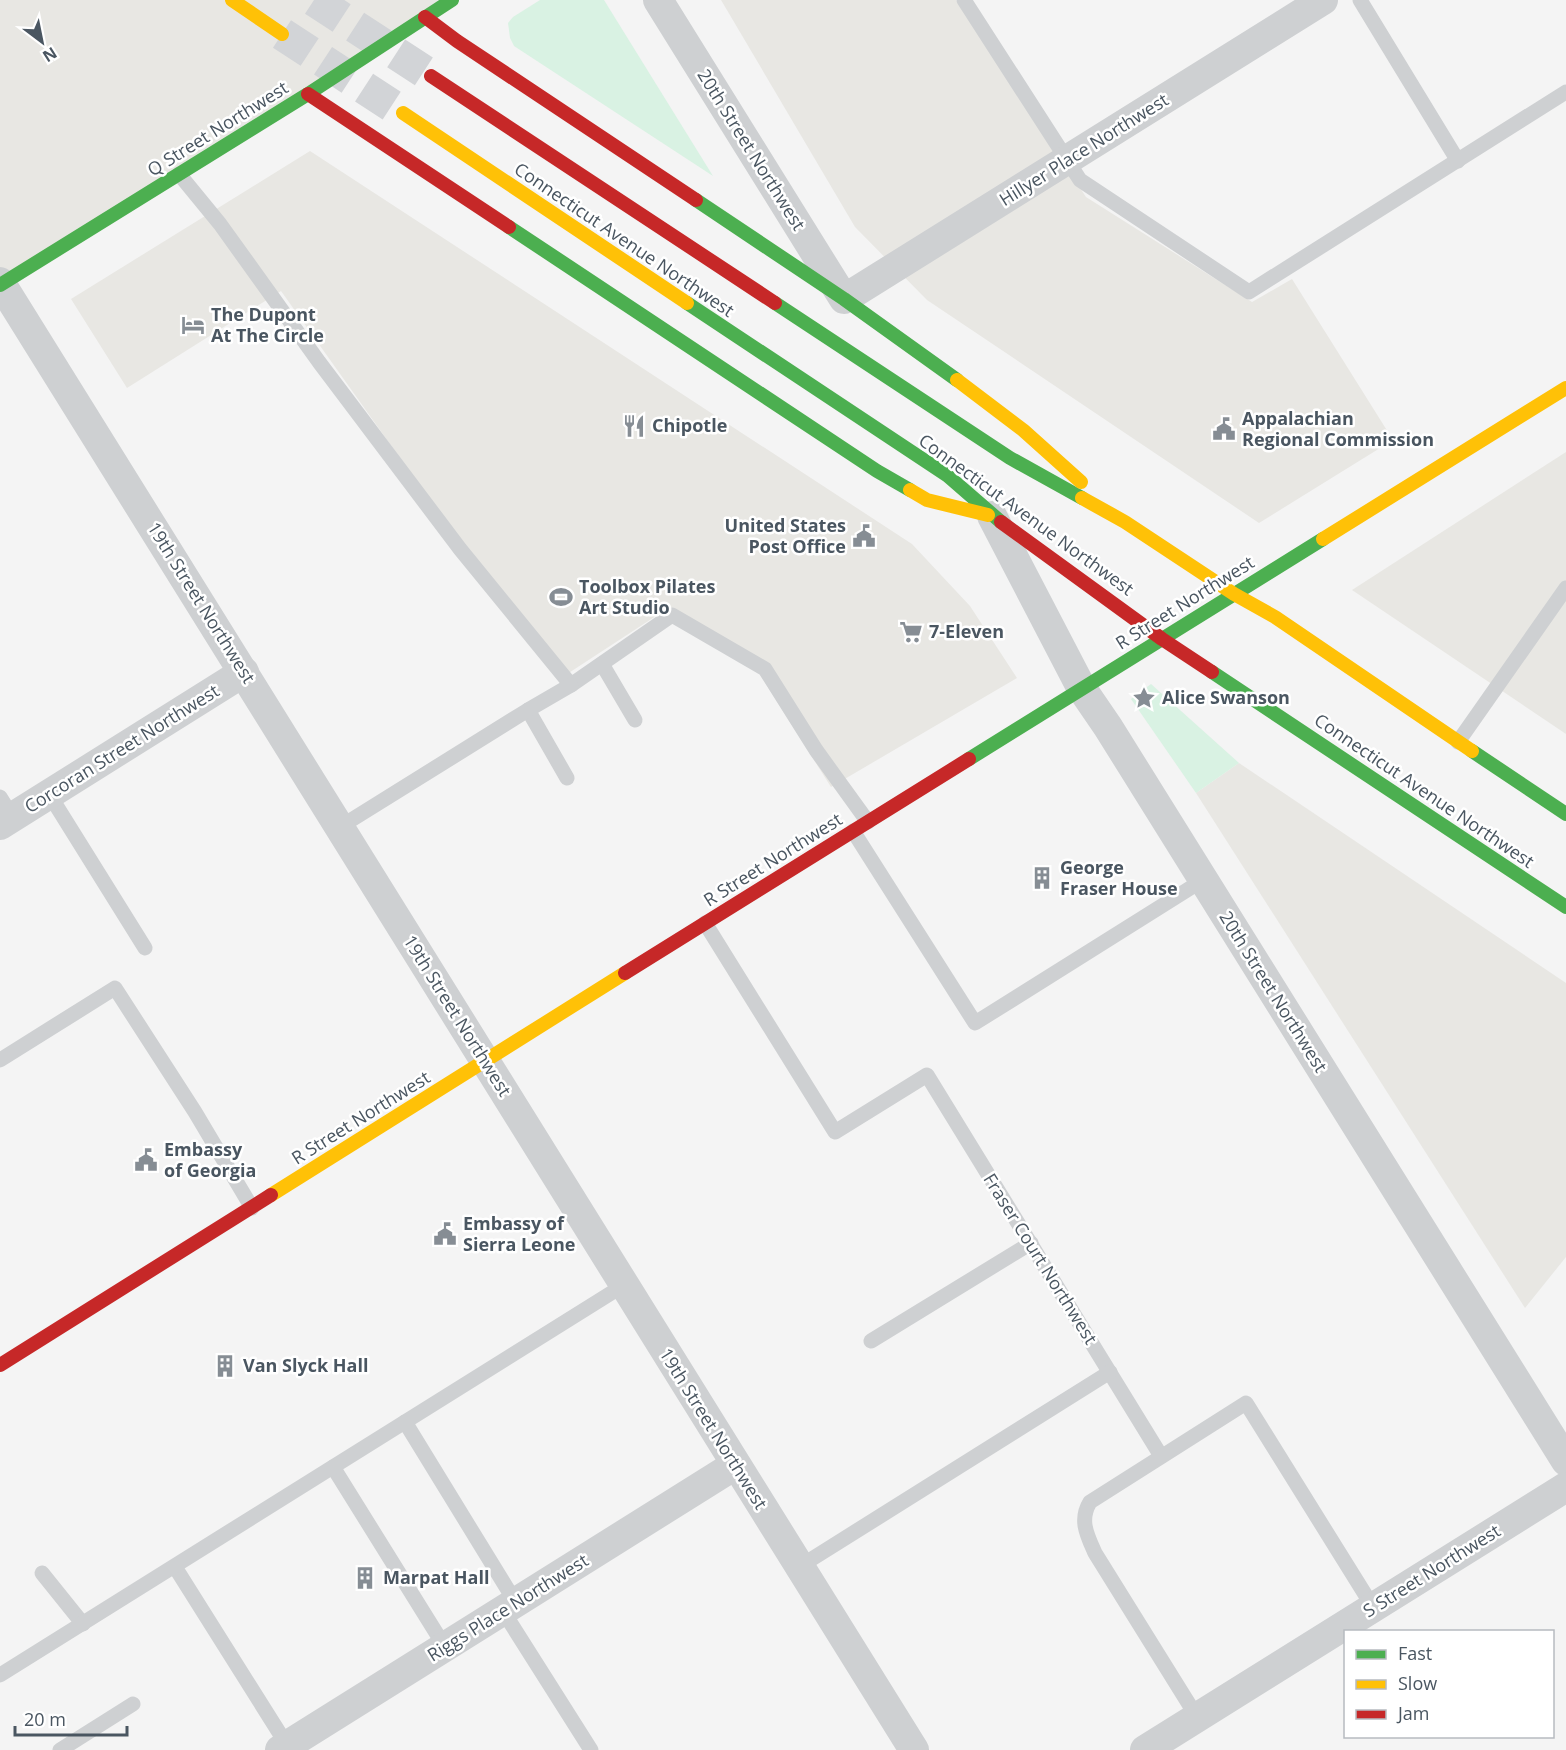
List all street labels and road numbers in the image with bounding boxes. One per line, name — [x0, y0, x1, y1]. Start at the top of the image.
street label: 20th Street Northwest — [692, 64, 811, 235]
street label: Q Street Northwest — [142, 75, 292, 181]
street label: Hillyer Place Northwest — [994, 87, 1173, 211]
street label: Connecticut Avenue Northwest — [510, 156, 739, 322]
street label: Connecticut Avenue Northwest — [914, 428, 1139, 600]
street label: 19th Street Northwest — [142, 517, 261, 688]
street label: R Street Northwest — [1111, 550, 1258, 654]
street label: Corcoran Street Northwest — [20, 678, 223, 818]
street label: Connecticut Avenue Northwest — [1310, 707, 1539, 873]
street label: R Street Northwest — [699, 807, 846, 911]
street label: 20th Street Northwest — [1214, 906, 1333, 1077]
street label: 19th Street Northwest — [398, 930, 517, 1101]
street label: R Street Northwest — [287, 1065, 434, 1169]
street label: Fraser Court Northwest — [978, 1168, 1103, 1348]
street label: 19th Street Northwest — [654, 1343, 773, 1514]
street label: S Street Northwest — [1358, 1518, 1505, 1622]
street label: Riggs Place Northwest — [422, 1548, 592, 1666]

